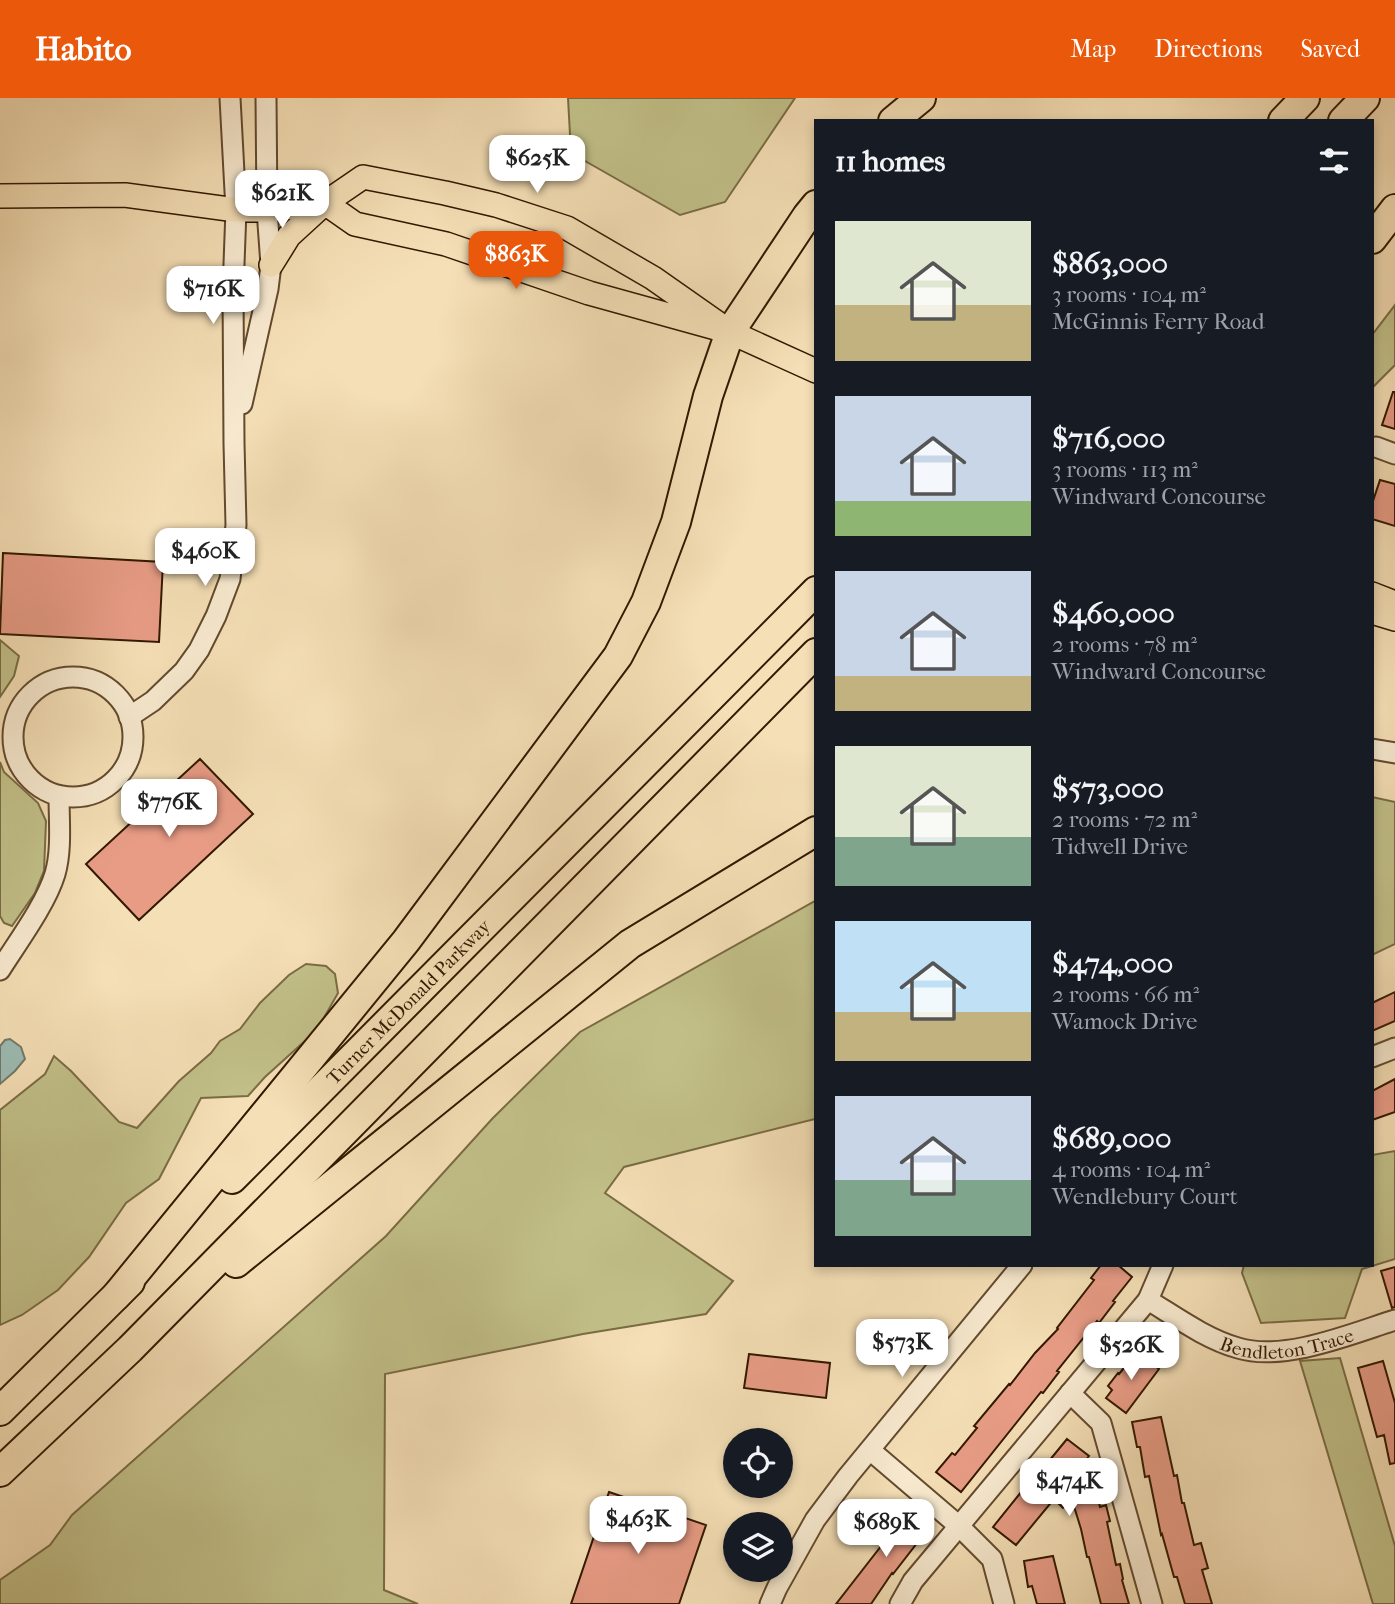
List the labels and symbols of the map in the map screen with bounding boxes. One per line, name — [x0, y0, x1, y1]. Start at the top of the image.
pin: $625K — [488, 136, 586, 195]
pin: $621K — [233, 170, 331, 230]
pin: $863K — [467, 232, 565, 291]
pin: $716K — [164, 266, 262, 326]
pin: $460K — [156, 528, 254, 588]
pin: $776K — [120, 780, 218, 839]
street label: Turner McDonald Parkway — [323, 915, 496, 1089]
pin: $573K — [853, 1320, 951, 1379]
pin: $526K — [1082, 1322, 1180, 1382]
street label: Bendleton Trace — [1217, 1325, 1357, 1364]
pin: $474K — [1020, 1458, 1118, 1518]
pin: $463K — [589, 1496, 687, 1556]
pin: $689K — [837, 1500, 935, 1559]

